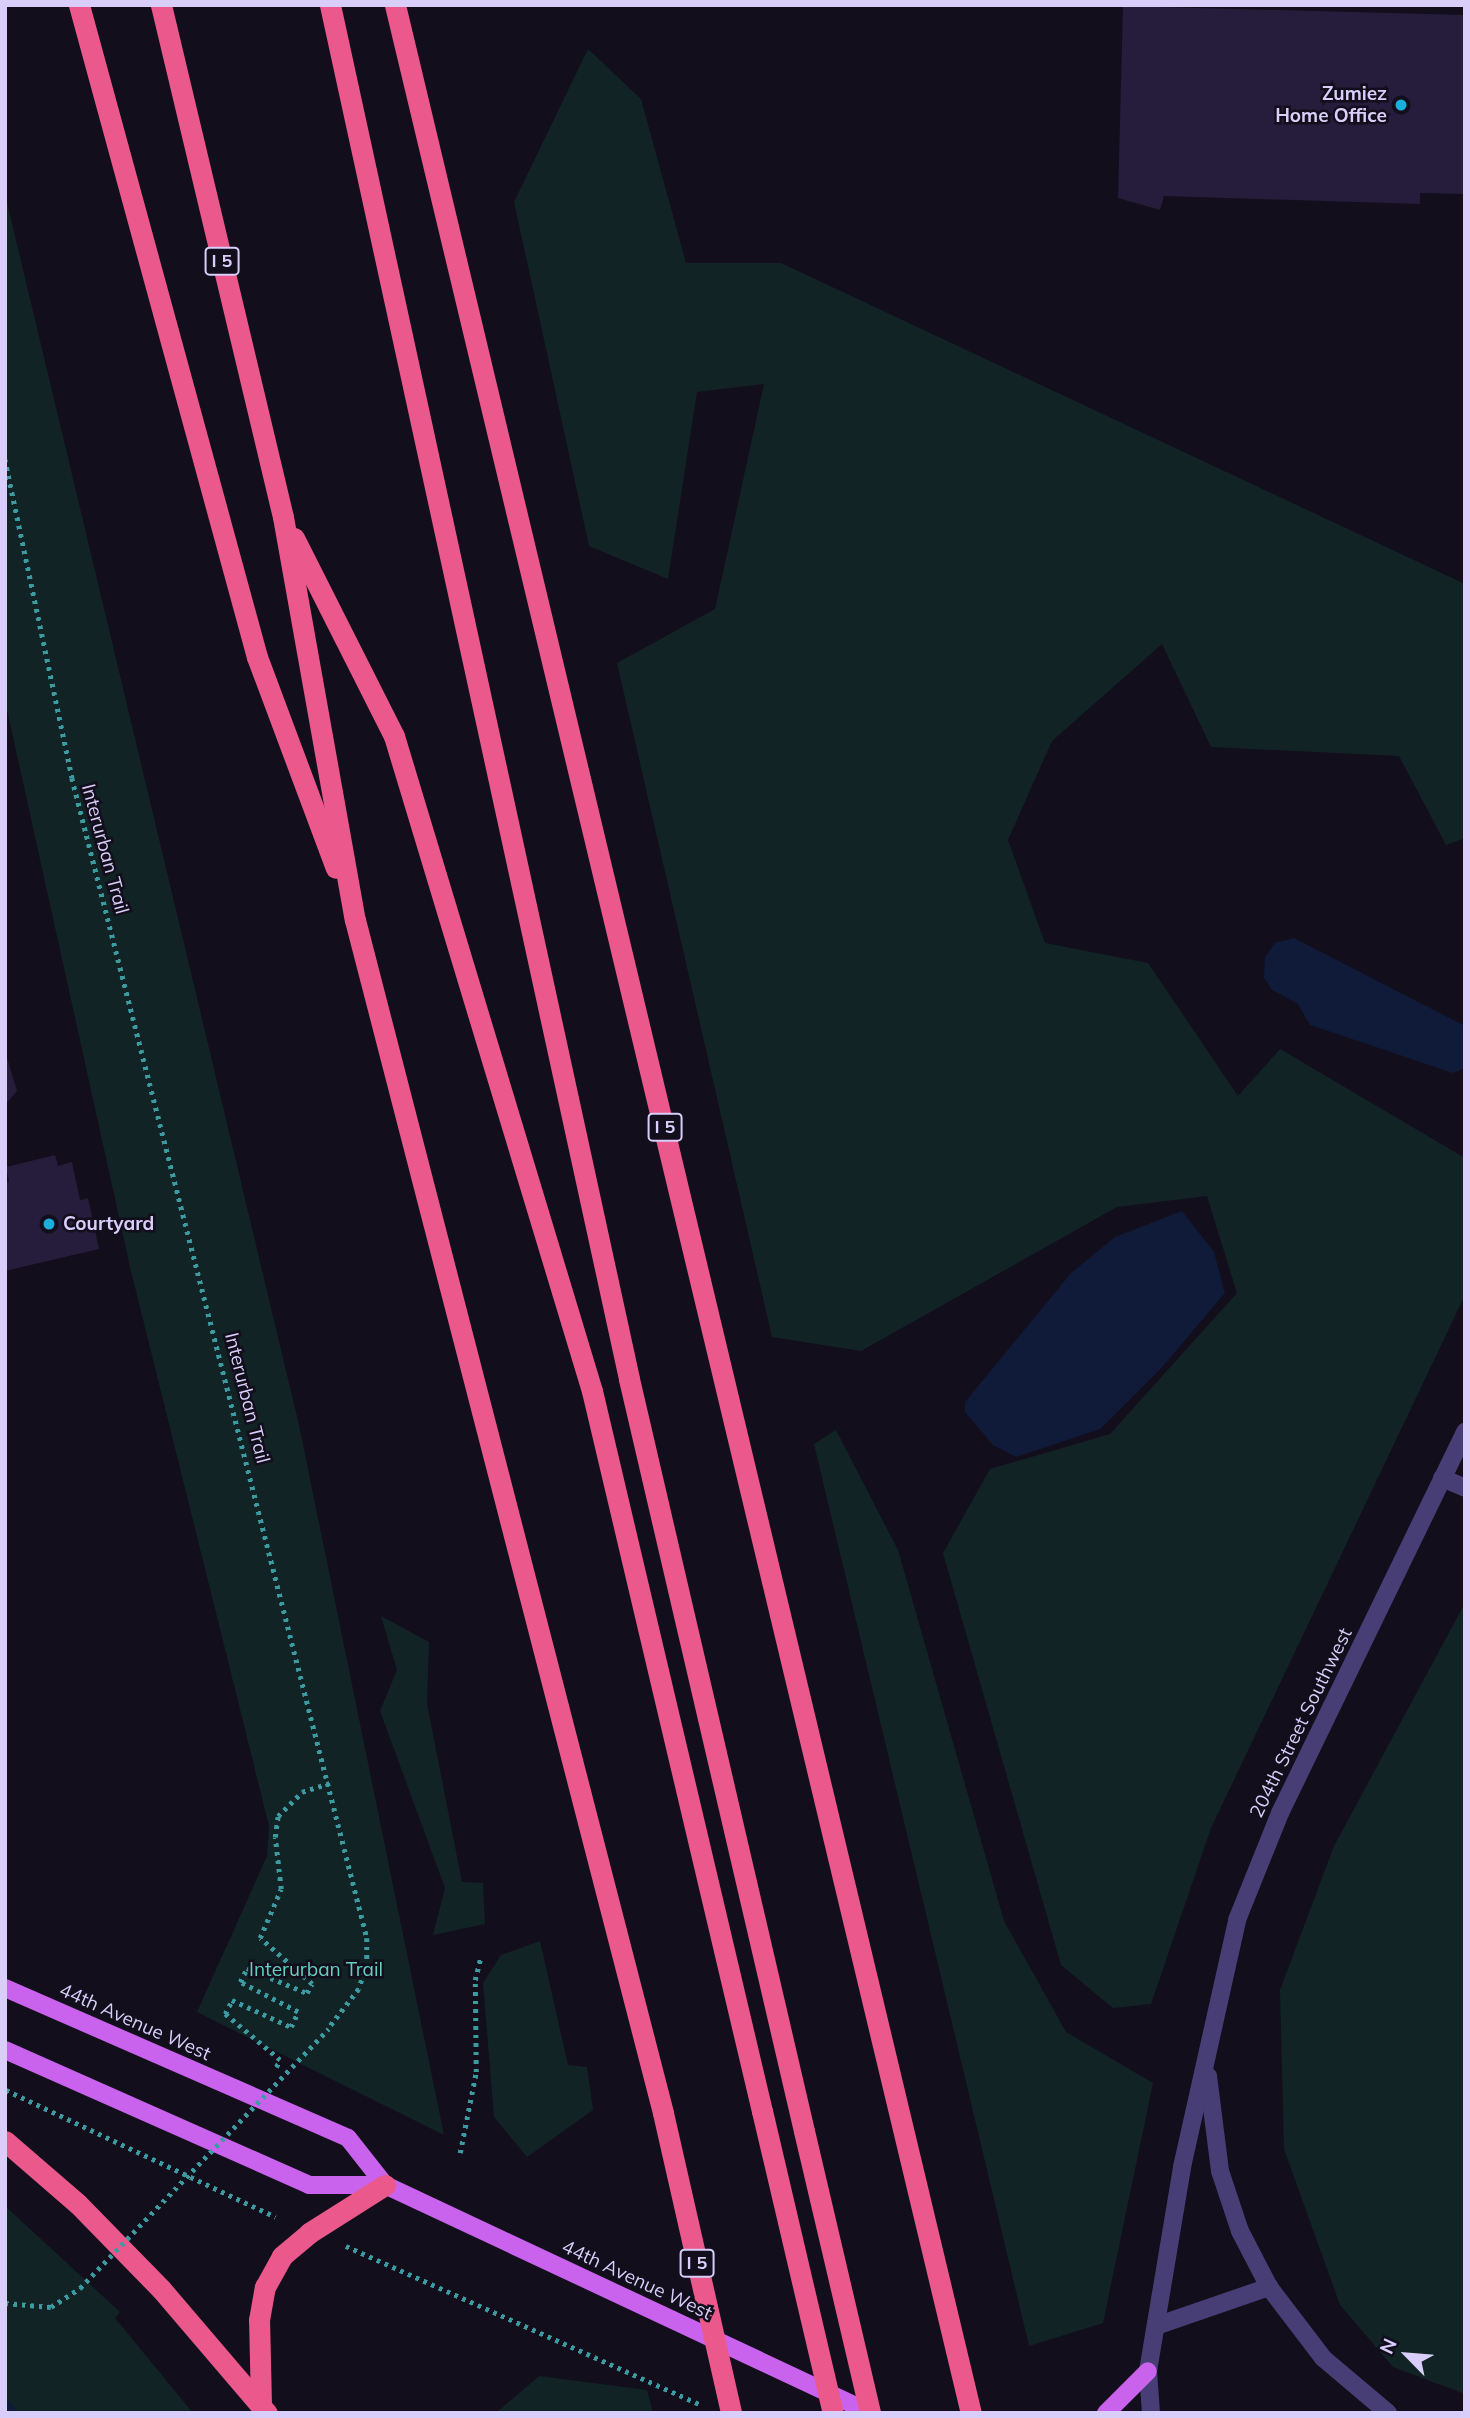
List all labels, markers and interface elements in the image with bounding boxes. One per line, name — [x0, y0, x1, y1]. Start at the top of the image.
place label: Zumiez Home Office — [1275, 83, 1387, 127]
marker: Zumiez Home Office — [1393, 97, 1409, 113]
road number: I 5 — [204, 246, 240, 276]
street label: Interurban Trail — [77, 781, 133, 917]
road number: I 5 — [648, 1112, 682, 1142]
place label: Courtyard — [63, 1213, 154, 1235]
marker: Courtyard — [41, 1216, 57, 1232]
street label: Interurban Trail — [220, 1330, 274, 1466]
street label: 204th Street Southwest — [1245, 1624, 1357, 1822]
park label: Interurban Trail — [249, 1959, 383, 1981]
street label: 44th Avenue West — [56, 1978, 214, 2066]
street label: 44th Avenue West — [558, 2235, 716, 2325]
road number: I 5 — [680, 2248, 714, 2278]
north arrow — [1372, 2320, 1442, 2390]
text: N — [1374, 2335, 1402, 2358]

